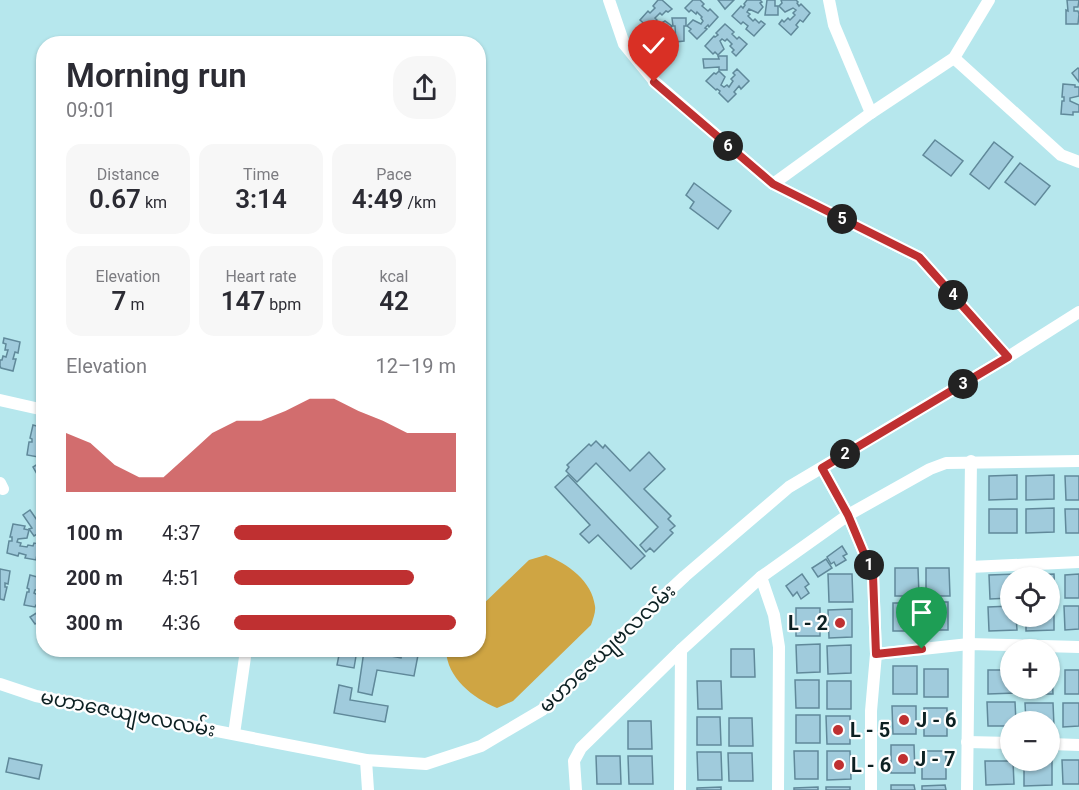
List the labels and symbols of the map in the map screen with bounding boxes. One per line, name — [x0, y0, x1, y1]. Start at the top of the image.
pin — [628, 20, 679, 82]
pin: 6 — [713, 131, 743, 161]
pin: 5 — [827, 204, 857, 234]
pin: 4 — [938, 280, 968, 310]
pin: 3 — [948, 369, 978, 399]
pin: 2 — [830, 439, 860, 469]
pin: 1 — [854, 550, 884, 580]
street label: မဟာဇေယျဗလလမ်း — [532, 577, 683, 720]
pin — [896, 587, 947, 649]
place label: L - 2 — [788, 611, 828, 635]
marker: L - 2 — [833, 616, 847, 630]
street label: မဟာဇေယျဗလလမ်း — [38, 682, 218, 746]
place label: J - 6 — [916, 708, 956, 732]
marker: J - 6 — [897, 713, 911, 727]
place label: L - 5 — [850, 718, 890, 742]
marker: L - 5 — [831, 723, 845, 737]
place label: J - 7 — [915, 747, 955, 771]
marker: J - 7 — [896, 752, 910, 766]
place label: L - 6 — [851, 753, 891, 777]
marker: L - 6 — [832, 758, 846, 772]

